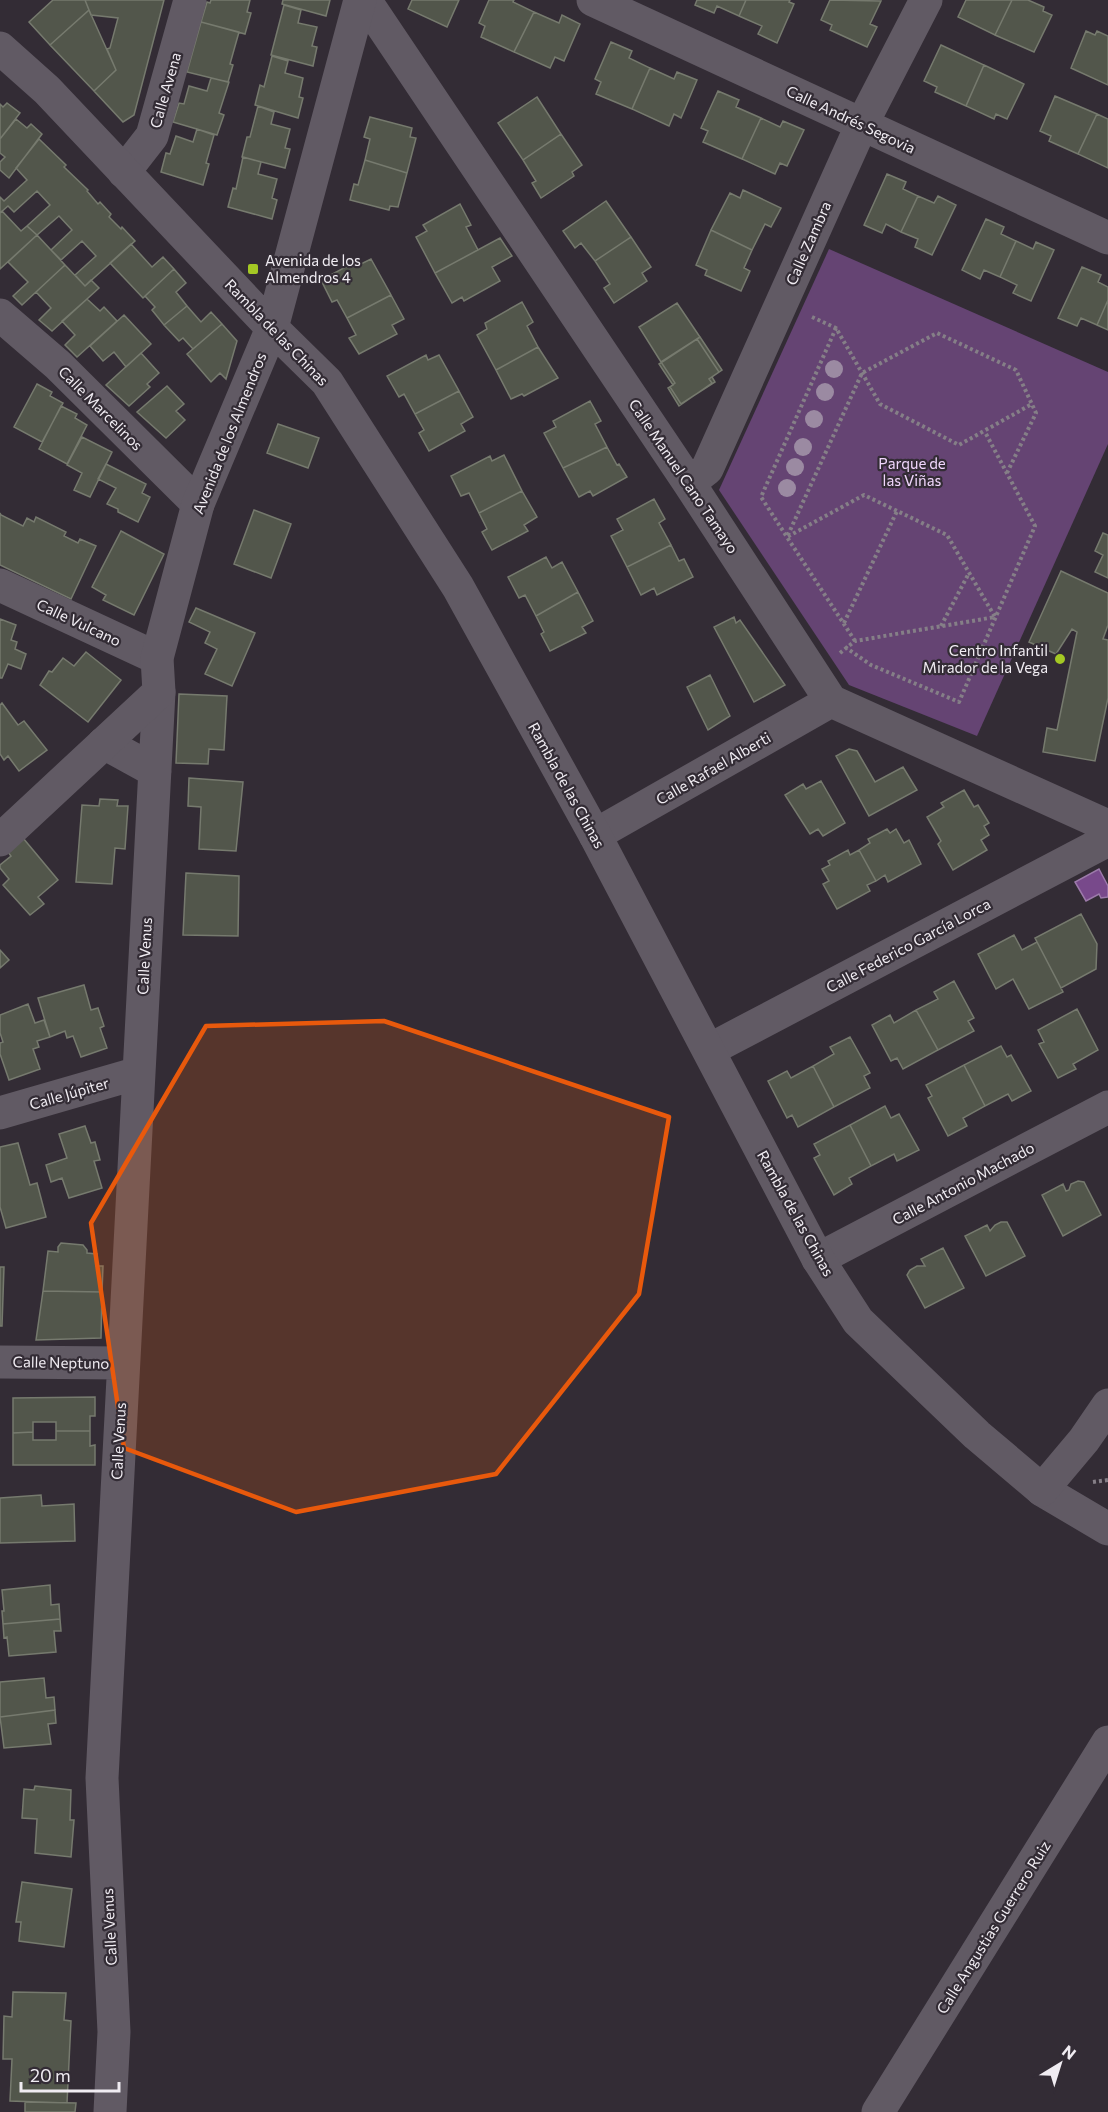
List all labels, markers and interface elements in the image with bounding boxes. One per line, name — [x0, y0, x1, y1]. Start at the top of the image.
street label: Calle Avena — [146, 50, 184, 130]
street label: Calle Andrés Segovia — [784, 81, 918, 157]
street label: Calle Zambra — [781, 198, 835, 288]
place label: Avenida de los Almendros 4 — [265, 251, 361, 286]
marker: Avenida de los Almendros 4 — [246, 262, 260, 276]
street label: Rambla de las Chinas — [222, 275, 333, 389]
street label: Avenida de los Almendros — [188, 350, 270, 516]
street label: Calle Marcelinos — [55, 362, 147, 454]
street label: Calle Manuel Cano Tamayo — [626, 395, 742, 557]
park label: Parque de las Viñas — [878, 454, 946, 489]
street label: Calle Vulcano — [34, 595, 124, 649]
place label: Centro Infantil Mirador de la Vega — [923, 641, 1048, 676]
marker: Centro Infantil Mirador de la Vega — [1053, 652, 1067, 666]
street label: Rambla de las Chinas — [525, 719, 609, 851]
street label: Calle Rafael Alberti — [652, 728, 774, 808]
street label: Calle Federico García Lorca — [823, 894, 993, 996]
street label: Calle Venus — [133, 917, 155, 995]
street label: Calle Júpiter — [27, 1073, 111, 1113]
street label: Calle Antonio Machado — [889, 1138, 1037, 1228]
street label: Rambla de las Chinas — [754, 1147, 838, 1279]
street label: Calle Neptuno — [13, 1352, 109, 1372]
street label: Calle Venus — [107, 1402, 129, 1480]
street label: Calle Angustias Guerrero Ruiz — [932, 1837, 1054, 2017]
street label: Calle Venus — [98, 1888, 120, 1966]
north arrow — [1030, 2034, 1090, 2094]
text: N — [1059, 2041, 1080, 2063]
scale bar — [21, 2055, 118, 2093]
text: 20 m — [30, 2064, 71, 2086]

